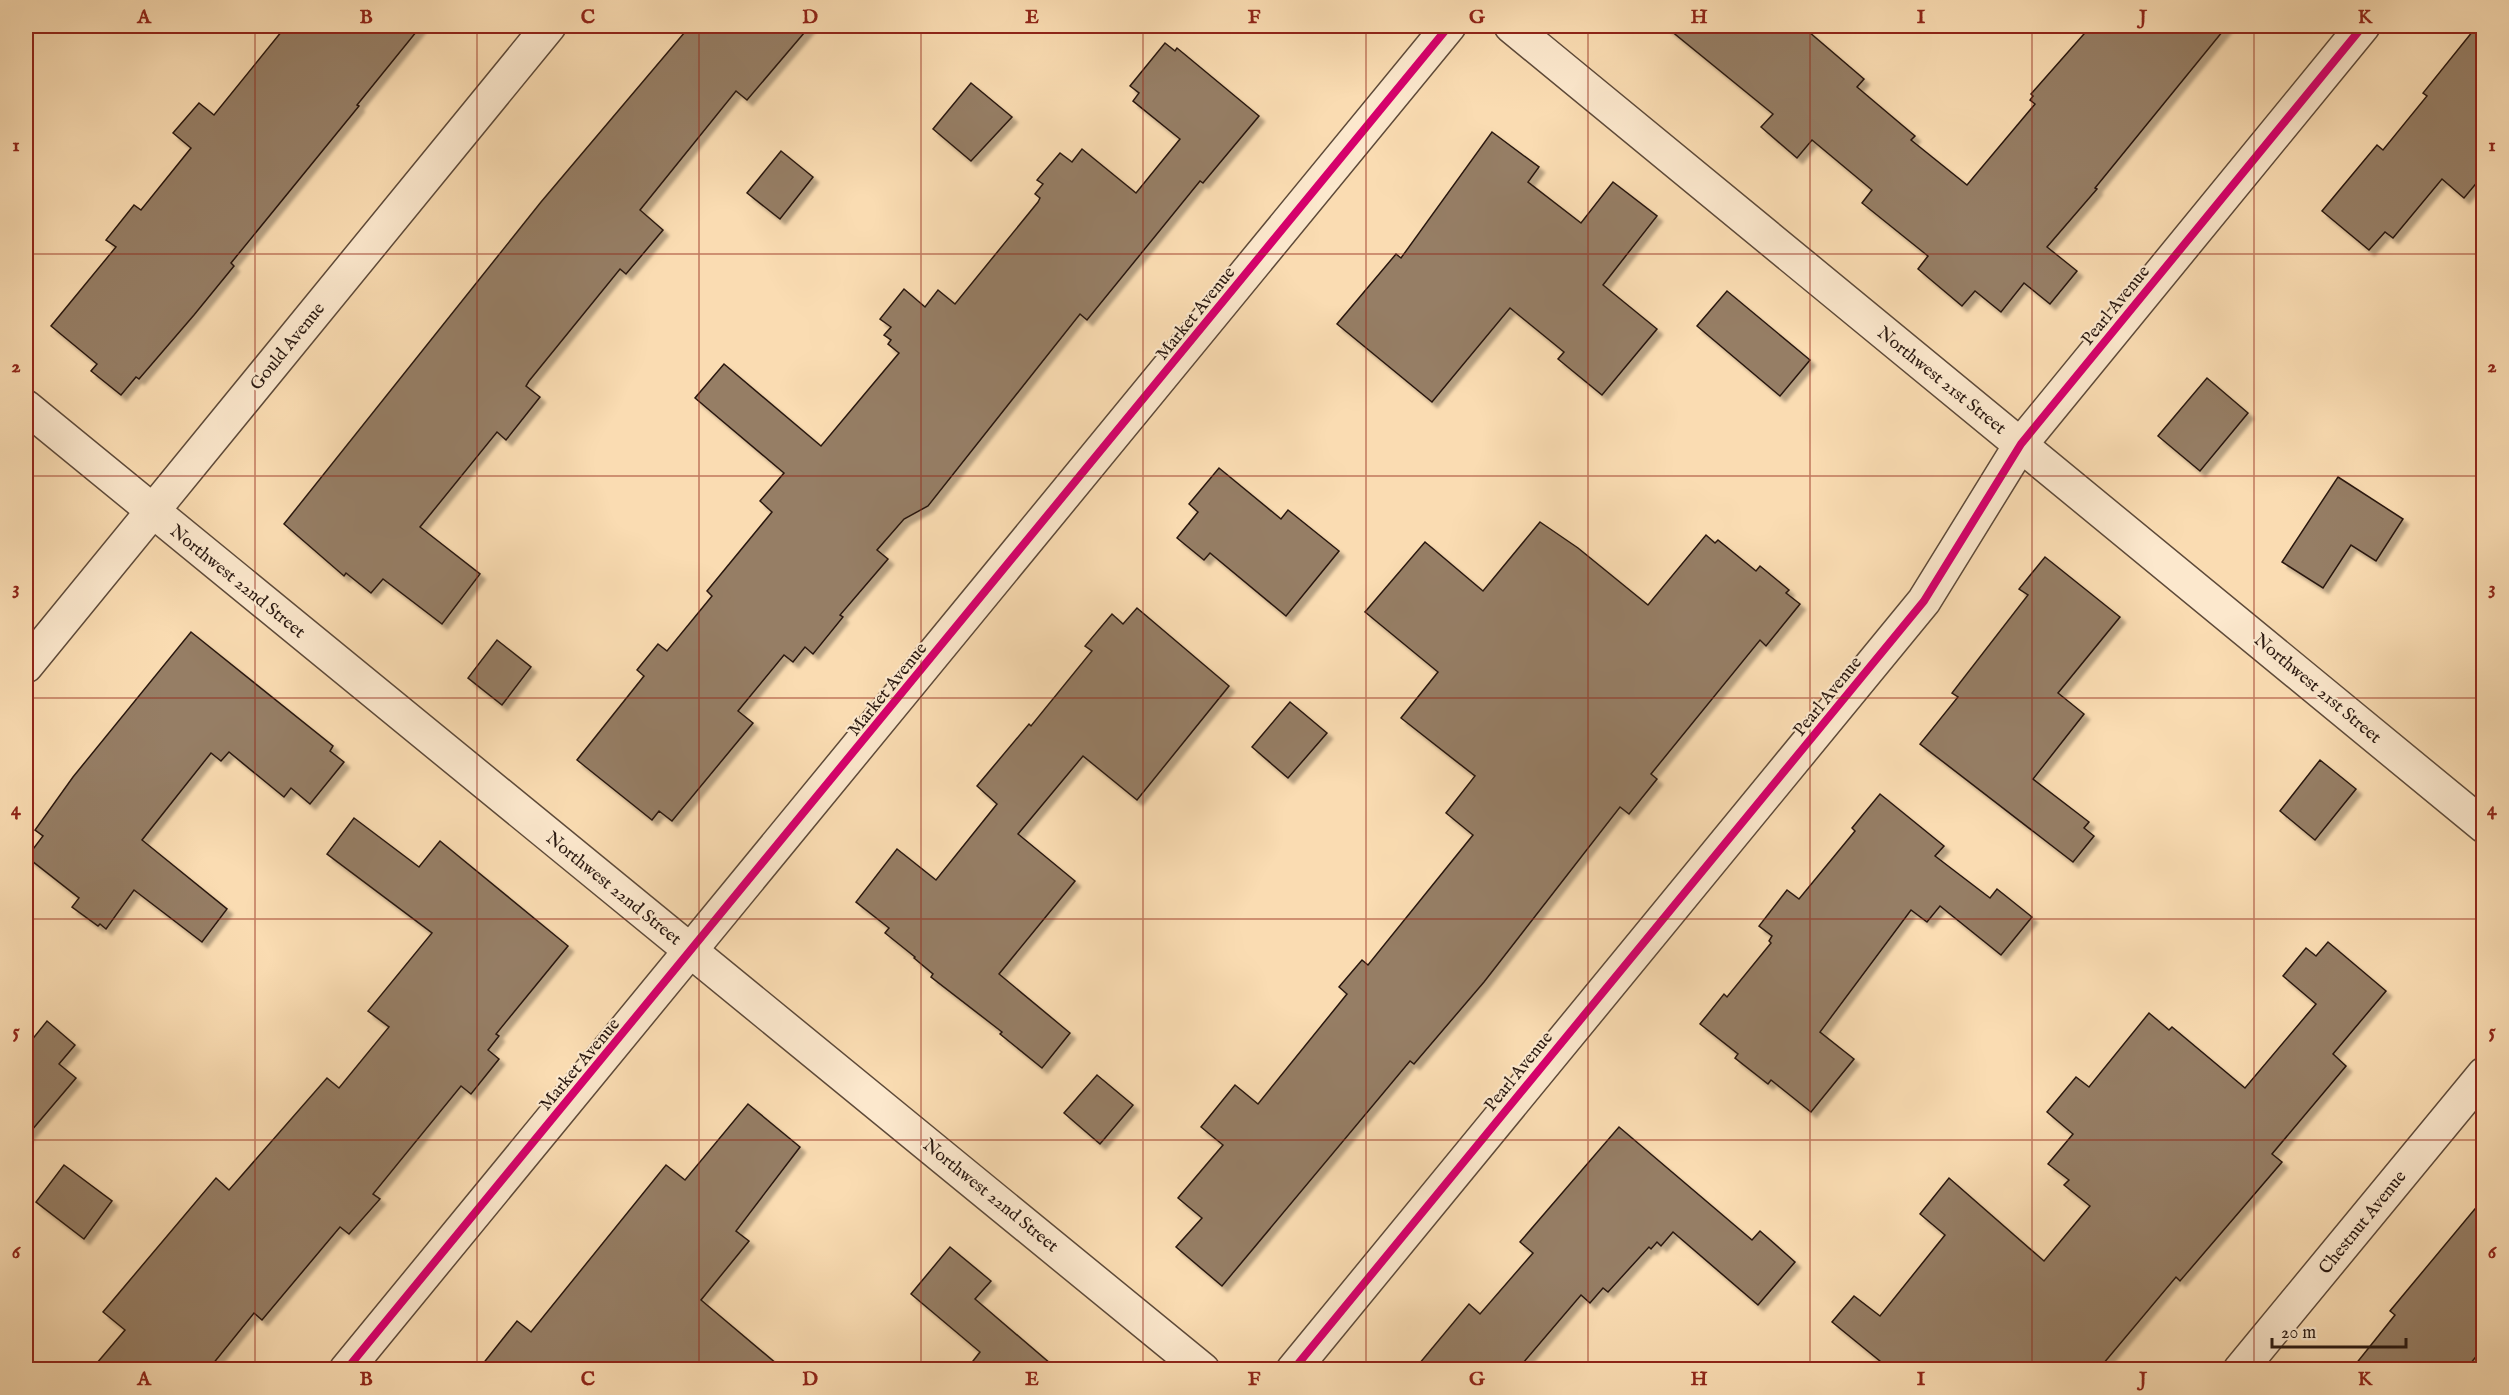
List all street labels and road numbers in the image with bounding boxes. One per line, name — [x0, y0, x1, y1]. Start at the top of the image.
street label: Pearl Avenue — [2077, 261, 2156, 351]
street label: Market Avenue — [1151, 262, 1241, 366]
street label: Gould Avenue — [246, 298, 331, 396]
street label: Northwest 21st Street — [1872, 322, 2010, 440]
street label: Northwest 22nd Street — [165, 520, 310, 644]
street label: Northwest 21st Street — [2249, 629, 2386, 749]
street label: Market Avenue — [843, 638, 933, 742]
street label: Pearl Avenue — [1789, 652, 1868, 742]
street label: Northwest 22nd Street — [541, 827, 686, 951]
street label: Market Avenue — [535, 1014, 626, 1116]
street label: Pearl Avenue — [1480, 1027, 1559, 1117]
street label: Northwest 22nd Street — [918, 1134, 1063, 1258]
street label: Chestnut Avenue — [2314, 1166, 2412, 1280]

